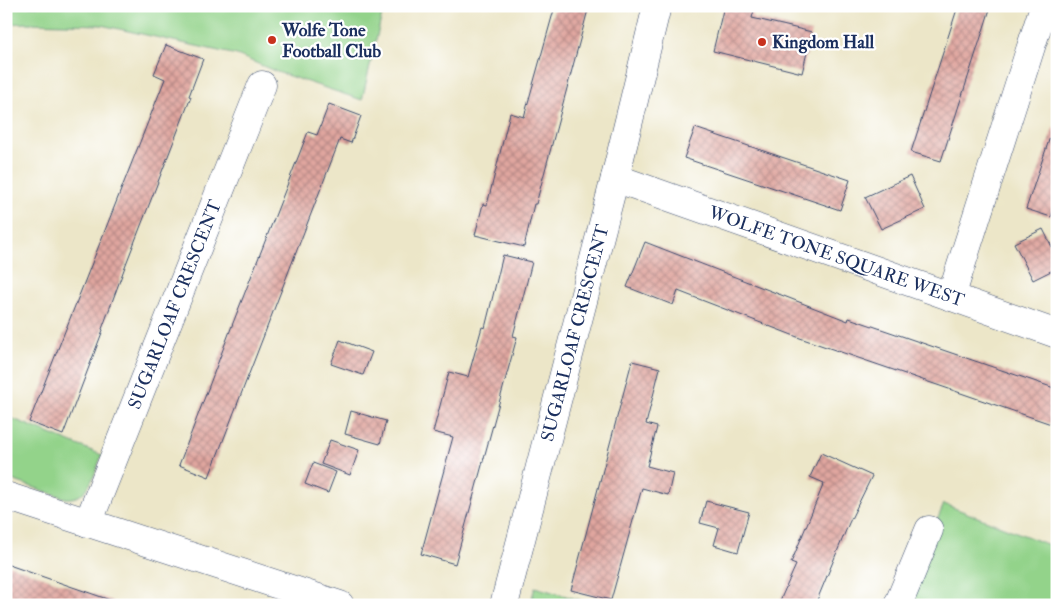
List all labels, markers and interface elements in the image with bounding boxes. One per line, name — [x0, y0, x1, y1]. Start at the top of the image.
place label: Wolfe Tone Football Club — [281, 19, 381, 63]
place label: Kingdom Hall — [772, 31, 875, 54]
marker: Wolfe Tone Football Club — [266, 34, 278, 46]
marker: Kingdom Hall — [756, 36, 768, 48]
street label: SUGARLOAF CRESCENT — [123, 196, 227, 413]
street label: WOLFE TONE SQUARE WEST — [705, 200, 968, 312]
street label: SUGARLOAF CRESCENT — [535, 221, 614, 444]

